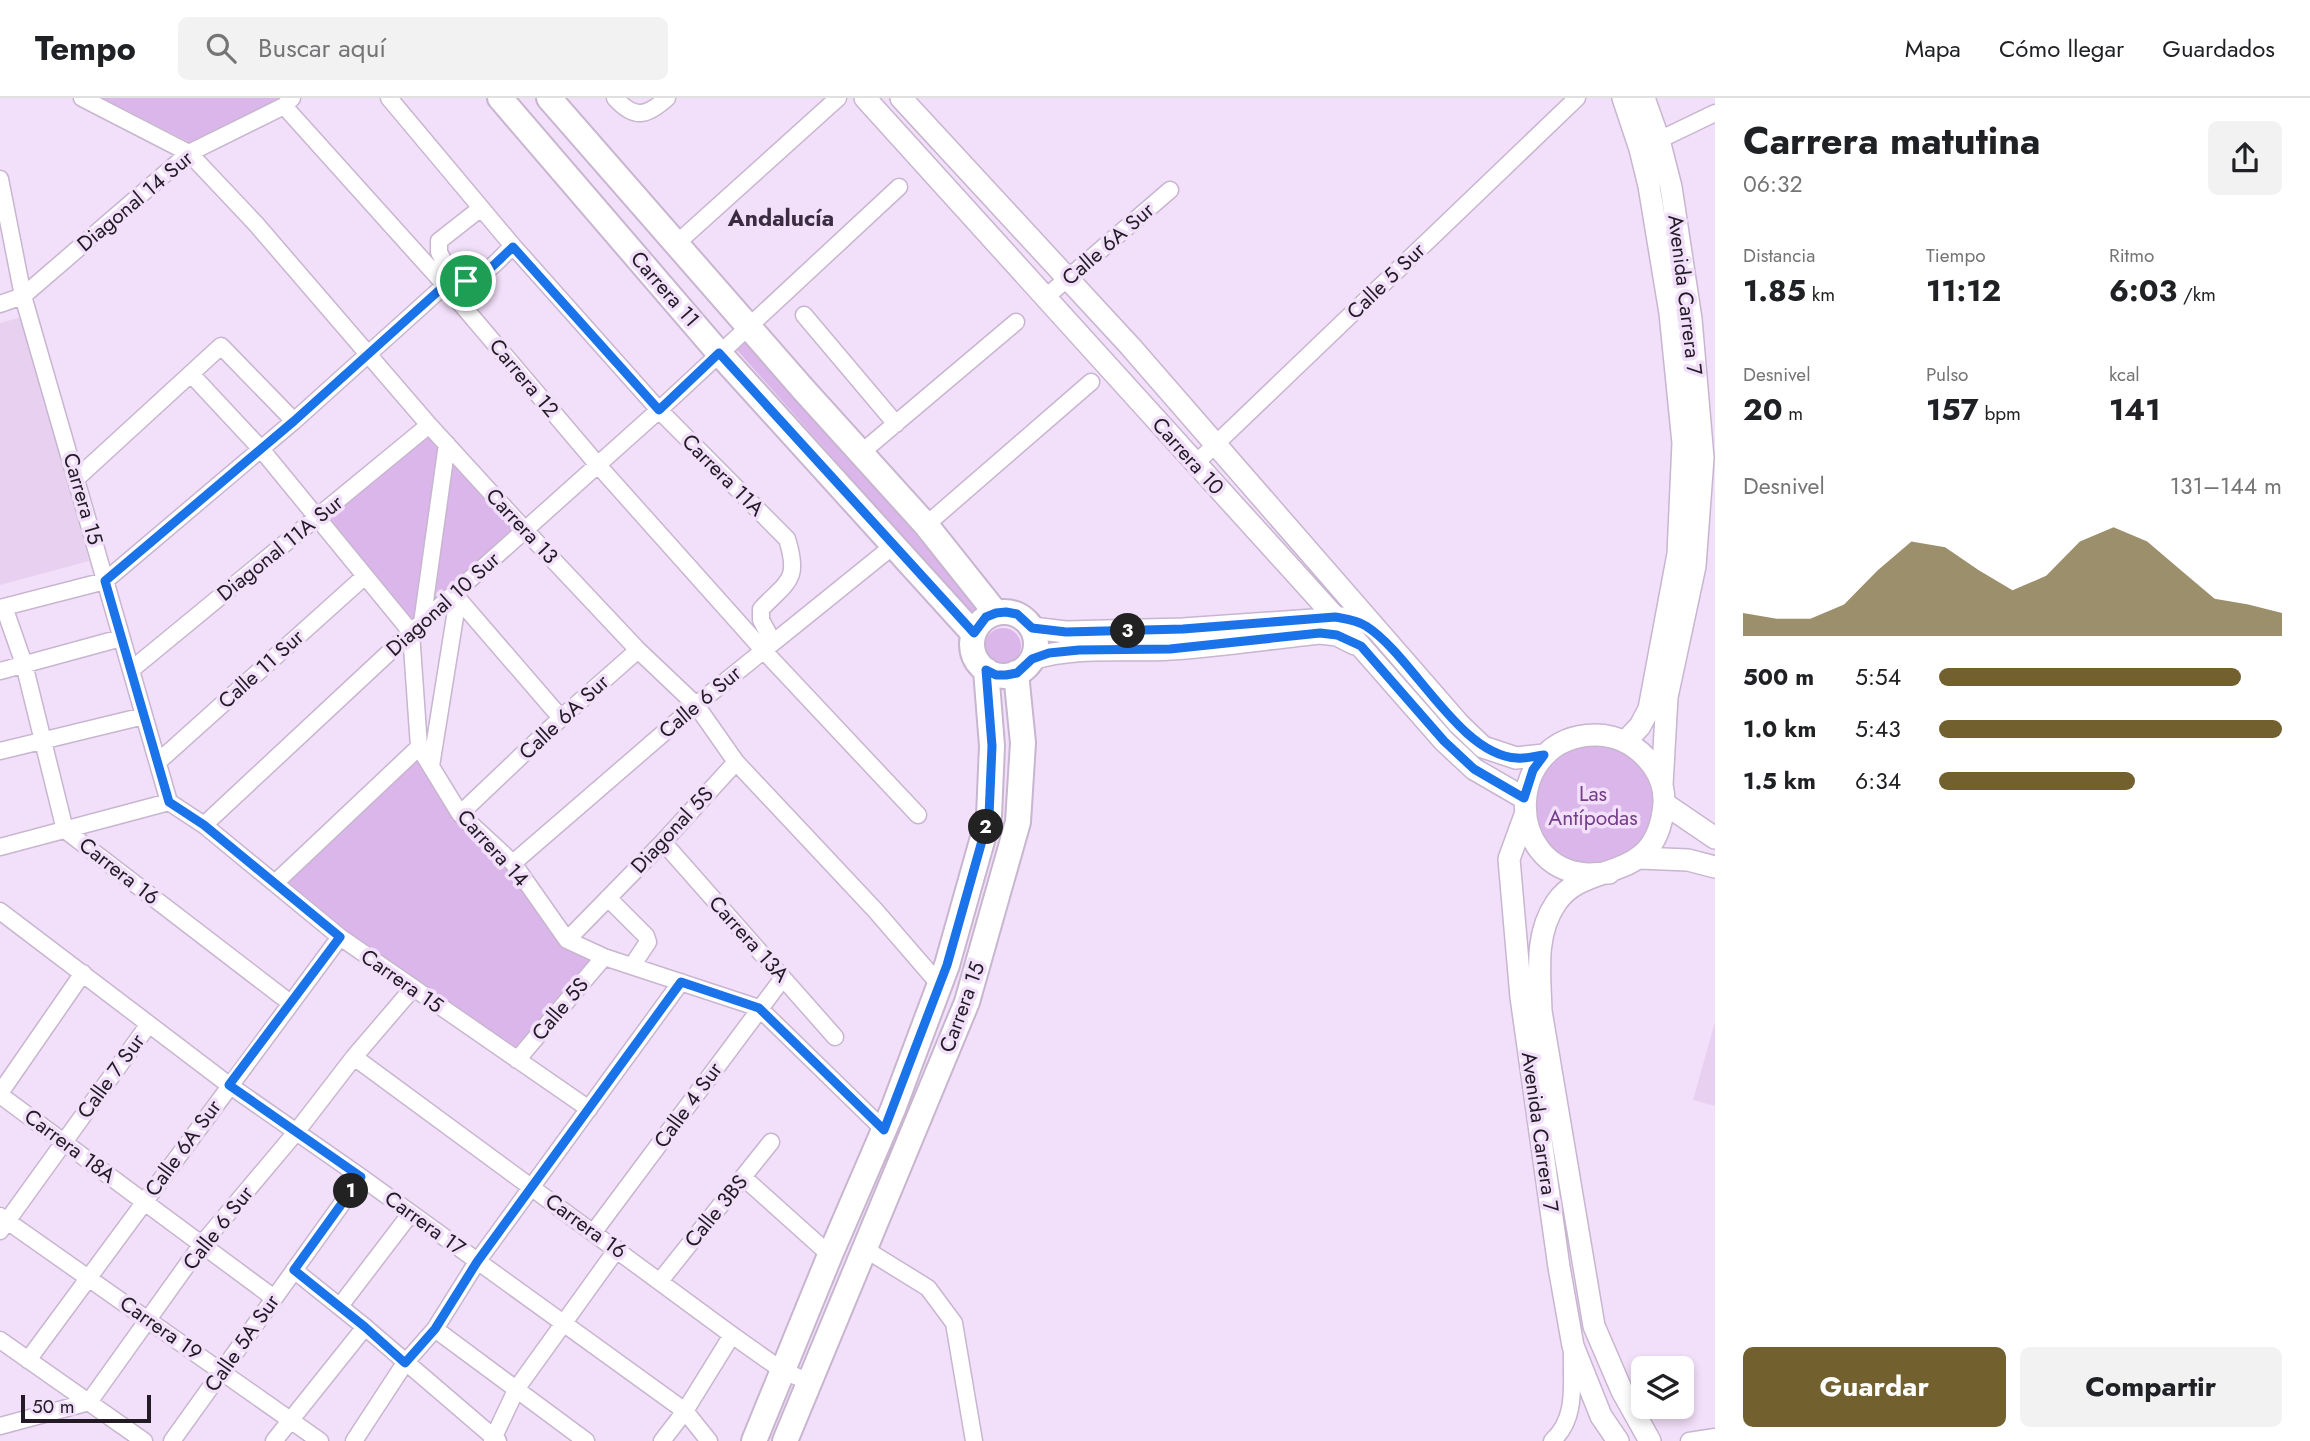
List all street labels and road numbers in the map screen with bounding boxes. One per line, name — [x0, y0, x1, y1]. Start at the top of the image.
street label: Diagonal 14 Sur — [70, 143, 200, 259]
street label: Calle 6A Sur — [1055, 195, 1161, 292]
street label: Avenida Carrera 7 — [1660, 213, 1710, 377]
street label: Calle 5 Sur — [1340, 235, 1433, 326]
street label: Carrera 11 — [624, 244, 706, 334]
street label: Carrera 12 — [482, 332, 566, 424]
street label: Carrera 10 — [1145, 411, 1231, 501]
street label: Carrera 11A — [675, 427, 771, 523]
street label: Carrera 15 — [56, 450, 110, 548]
street label: Carrera 13 — [479, 481, 565, 571]
street label: Diagonal 11A Sur — [211, 487, 350, 608]
street label: Diagonal 10 Sur — [380, 544, 507, 663]
street label: Calle 11 Sur — [212, 622, 311, 716]
street label: Calle 6 Sur — [652, 658, 748, 745]
street label: Calle 6A Sur — [512, 667, 616, 767]
street label: Diagonal 5S — [624, 780, 720, 880]
street label: Carrera 14 — [450, 803, 536, 893]
street label: Carrera 16 — [73, 830, 165, 912]
street label: Carrera 13A — [702, 889, 796, 989]
street label: Carrera 15 — [355, 942, 449, 1020]
street label: Carrera 15 — [932, 958, 992, 1056]
street label: Calle 5S — [525, 971, 595, 1047]
street label: Calle 7 Sur — [70, 1027, 152, 1125]
street label: Avenida Carrera 7 — [1514, 1050, 1566, 1214]
street label: Calle 4 Sur — [647, 1055, 730, 1154]
street label: Calle 6A Sur — [138, 1093, 229, 1203]
street label: Carrera 18A — [18, 1102, 122, 1190]
street label: Calle 3BS — [677, 1168, 755, 1254]
street label: Calle 6 Sur — [176, 1179, 261, 1276]
street label: Carrera 17 — [378, 1183, 472, 1263]
street label: Carrera 16 — [539, 1186, 633, 1266]
street label: Calle 5A Sur — [197, 1287, 287, 1398]
street label: Carrera 19 — [114, 1289, 208, 1367]

